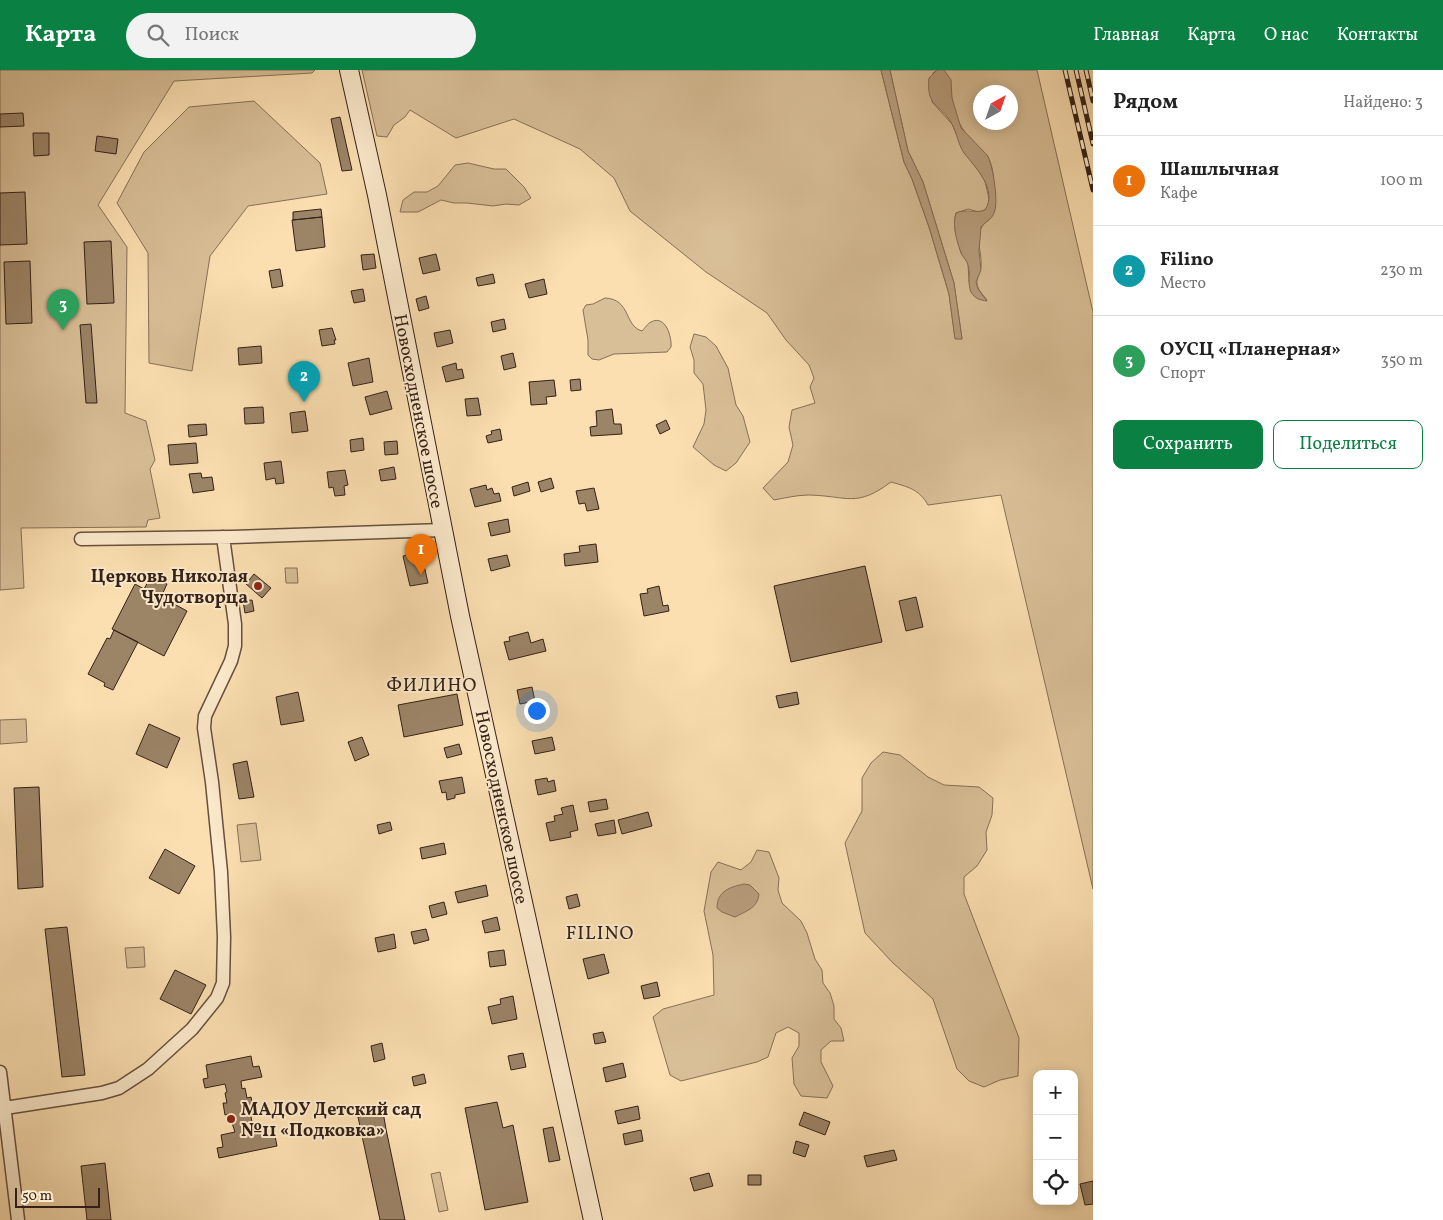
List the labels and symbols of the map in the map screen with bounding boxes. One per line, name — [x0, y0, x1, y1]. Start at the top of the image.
north arrow — [973, 85, 1018, 130]
pin: 3 — [47, 289, 79, 330]
street label: Новосходненское шоссе — [386, 312, 449, 511]
pin: 2 — [288, 361, 320, 402]
pin: 1 — [405, 534, 437, 575]
place label: Церковь Николая Чудотворца — [91, 565, 248, 611]
marker: Церковь Николая Чудотворца — [252, 580, 264, 592]
district label: ФИЛИНО — [387, 673, 477, 699]
your location — [524, 698, 550, 724]
street label: Новосходненское шоссе — [468, 708, 533, 906]
district label: FILINO — [566, 921, 634, 947]
place label: МАДОУ Детский сад №11 «Подковка» — [241, 1098, 421, 1144]
marker: МАДОУ Детский сад №11 «Подковка» — [225, 1113, 237, 1125]
scale bar — [15, 1185, 100, 1208]

